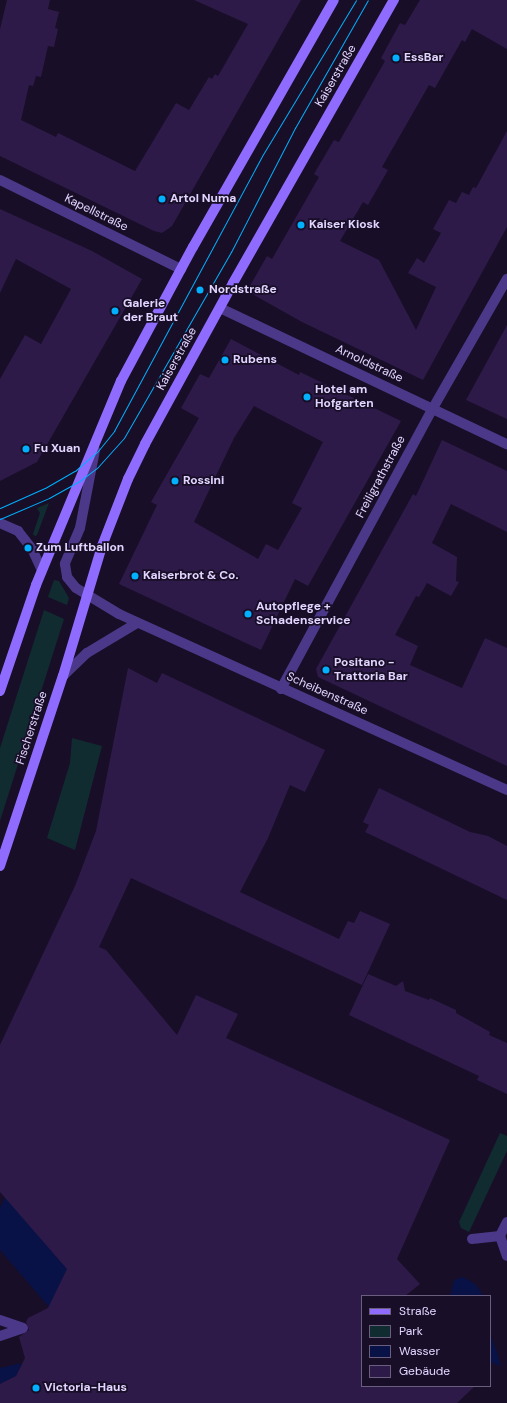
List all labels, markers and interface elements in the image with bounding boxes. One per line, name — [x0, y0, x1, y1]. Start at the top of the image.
street label: Kaiserstraße — [312, 42, 360, 110]
place label: EssBar — [404, 51, 443, 65]
marker: EssBar — [391, 53, 401, 63]
street label: Kapellstraße — [62, 191, 130, 235]
place label: Artol Numa — [170, 192, 236, 206]
marker: Artol Numa — [157, 194, 167, 204]
place label: Kaiser Kiosk — [309, 218, 380, 232]
marker: Kaiser Kiosk — [296, 220, 306, 230]
place label: Nordstraße — [209, 283, 277, 297]
marker: Nordstraße — [194, 284, 206, 296]
place label: Galerie der Braut — [123, 297, 178, 325]
marker: Galerie der Braut — [110, 306, 120, 316]
street label: Kaiserstraße — [154, 325, 200, 393]
street label: Arnoldstraße — [333, 342, 405, 386]
place label: Rubens — [233, 353, 277, 367]
marker: Rubens — [220, 355, 230, 365]
place label: Hotel am Hofgarten — [315, 383, 374, 411]
marker: Hotel am Hofgarten — [302, 392, 312, 402]
street label: Freiligrathstraße — [353, 433, 409, 521]
place label: Fu Xuan — [34, 442, 80, 456]
marker: Fu Xuan — [21, 444, 31, 454]
place label: Rossini — [183, 474, 224, 488]
marker: Rossini — [170, 476, 180, 486]
place label: Zum Luftballon — [36, 541, 124, 555]
marker: Zum Luftballon — [23, 543, 33, 553]
place label: Kaiserbrot & Co. — [143, 569, 238, 583]
marker: Kaiserbrot & Co. — [130, 571, 140, 581]
place label: Autopflege + Schadenservice — [256, 600, 351, 628]
marker: Autopflege + Schadenservice — [243, 609, 253, 619]
place label: Positano - Trattoria Bar — [334, 656, 408, 684]
marker: Positano - Trattoria Bar — [321, 665, 331, 675]
street label: Scheibenstraße — [284, 670, 370, 718]
street label: Fischerstraße — [13, 689, 51, 767]
legend — [361, 1295, 491, 1387]
text: Straße — [399, 1303, 436, 1319]
text: Park — [399, 1323, 423, 1339]
text: Wasser — [399, 1343, 440, 1359]
text: Gebäude — [399, 1363, 450, 1379]
place label: Victoria-Haus — [44, 1381, 127, 1395]
marker: Victoria-Haus — [31, 1383, 41, 1393]

